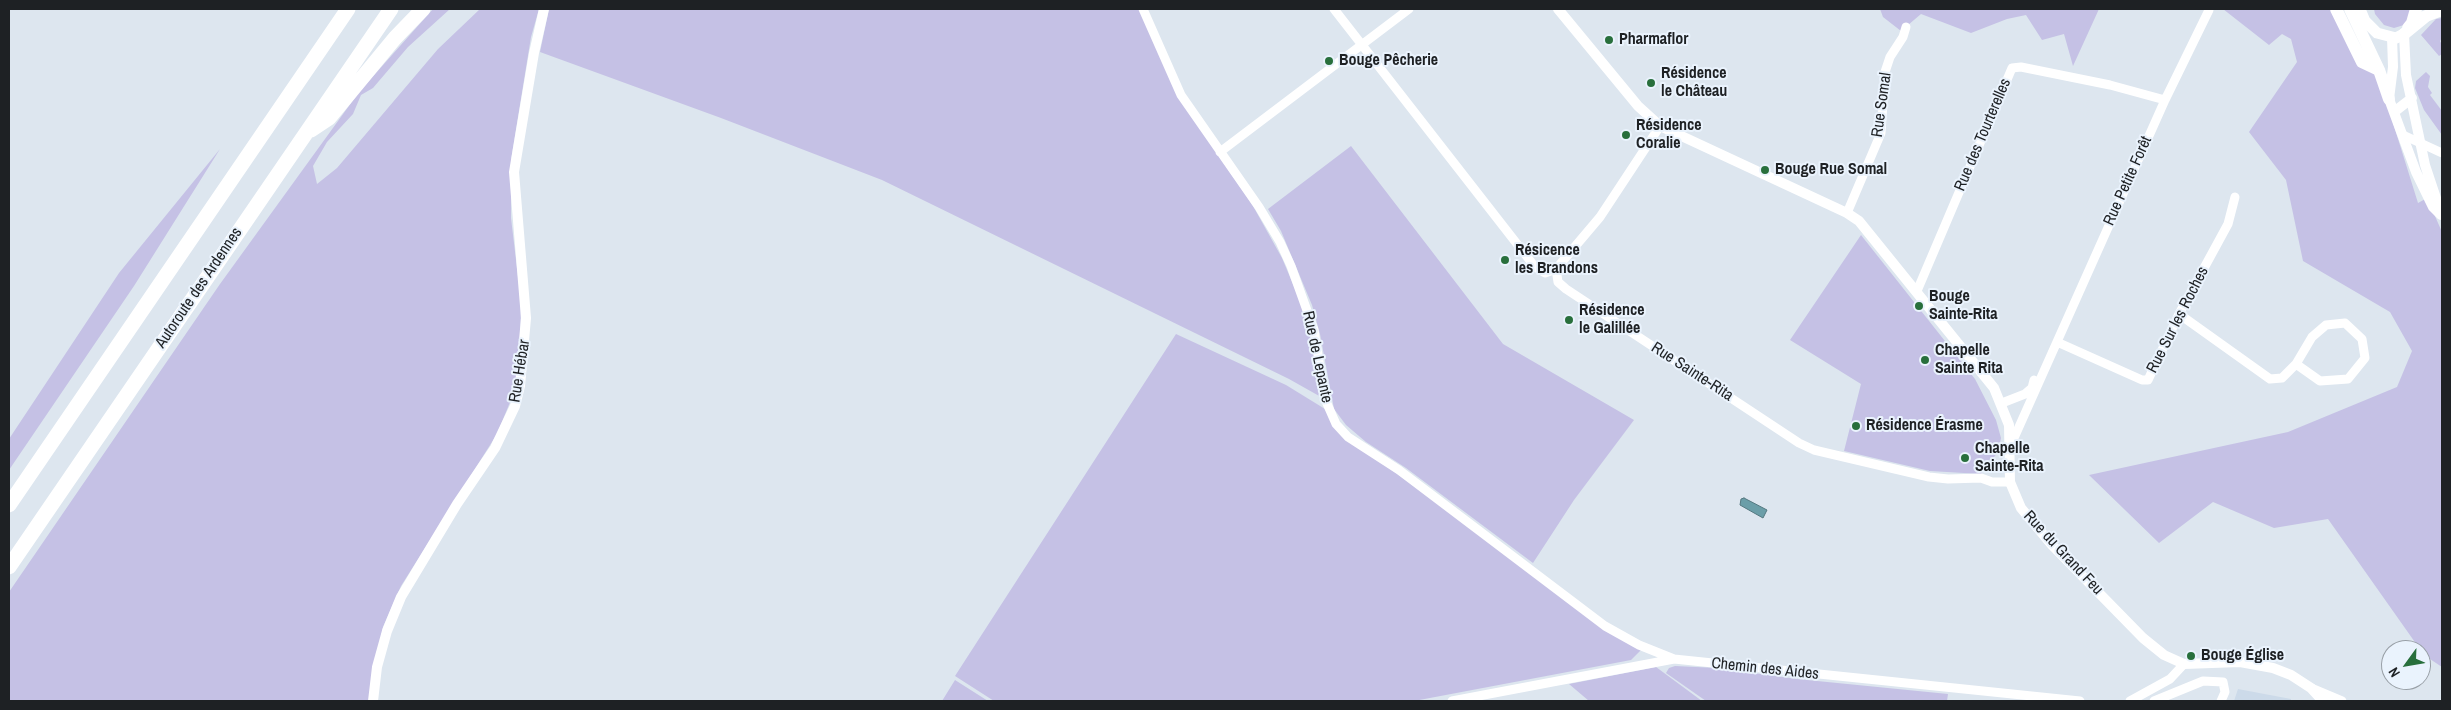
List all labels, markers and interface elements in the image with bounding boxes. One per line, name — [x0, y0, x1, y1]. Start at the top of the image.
place label: Pharmaflor — [1619, 30, 1688, 50]
marker: Pharmaflor — [1603, 34, 1615, 46]
place label: Bouge Pêcherie — [1339, 51, 1438, 71]
marker: Bouge Pêcherie — [1323, 55, 1335, 67]
place label: Résidence le Château — [1661, 64, 1727, 102]
street label: Rue Somal — [1868, 72, 1896, 138]
street label: Rue des Tourterelles — [1951, 76, 2015, 194]
marker: Résidence le Château — [1645, 77, 1657, 89]
place label: Résidence Coralie — [1636, 116, 1702, 154]
marker: Résidence Coralie — [1620, 129, 1632, 141]
street label: Rue Petite Forêt — [2100, 133, 2156, 229]
place label: Bouge Rue Somal — [1775, 160, 1887, 180]
marker: Bouge Rue Somal — [1759, 164, 1771, 176]
street label: Autoroute des Ardennes — [151, 224, 247, 352]
place label: Résicence les Brandons — [1515, 241, 1598, 279]
marker: Résicence les Brandons — [1499, 254, 1511, 266]
street label: Rue Sur les Roches — [2143, 264, 2213, 376]
place label: Bouge Sainte-Rita — [1929, 287, 1998, 325]
marker: Bouge Sainte-Rita — [1913, 300, 1925, 312]
place label: Résidence le Galillée — [1579, 301, 1645, 339]
street label: Rue de Lepante — [1298, 309, 1336, 405]
marker: Résidence le Galillée — [1563, 314, 1575, 326]
street label: Rue Hébar — [506, 338, 534, 404]
street label: Rue Sainte-Rita — [1647, 338, 1737, 406]
place label: Chapelle Sainte Rita — [1935, 341, 2003, 379]
marker: Chapelle Sainte Rita — [1919, 354, 1931, 366]
place label: Résidence Érasme — [1866, 416, 1983, 436]
marker: Résidence Érasme — [1850, 420, 1862, 432]
place label: Chapelle Sainte-Rita — [1975, 439, 2044, 477]
marker: Chapelle Sainte-Rita — [1959, 452, 1971, 464]
street label: Rue du Grand Feu — [2019, 507, 2107, 599]
north arrow — [2381, 640, 2431, 690]
place label: Bouge Église — [2201, 646, 2284, 666]
marker: Bouge Église — [2185, 650, 2197, 662]
street label: Chemin des Aides — [1710, 654, 1820, 684]
text: N — [2384, 664, 2404, 681]

